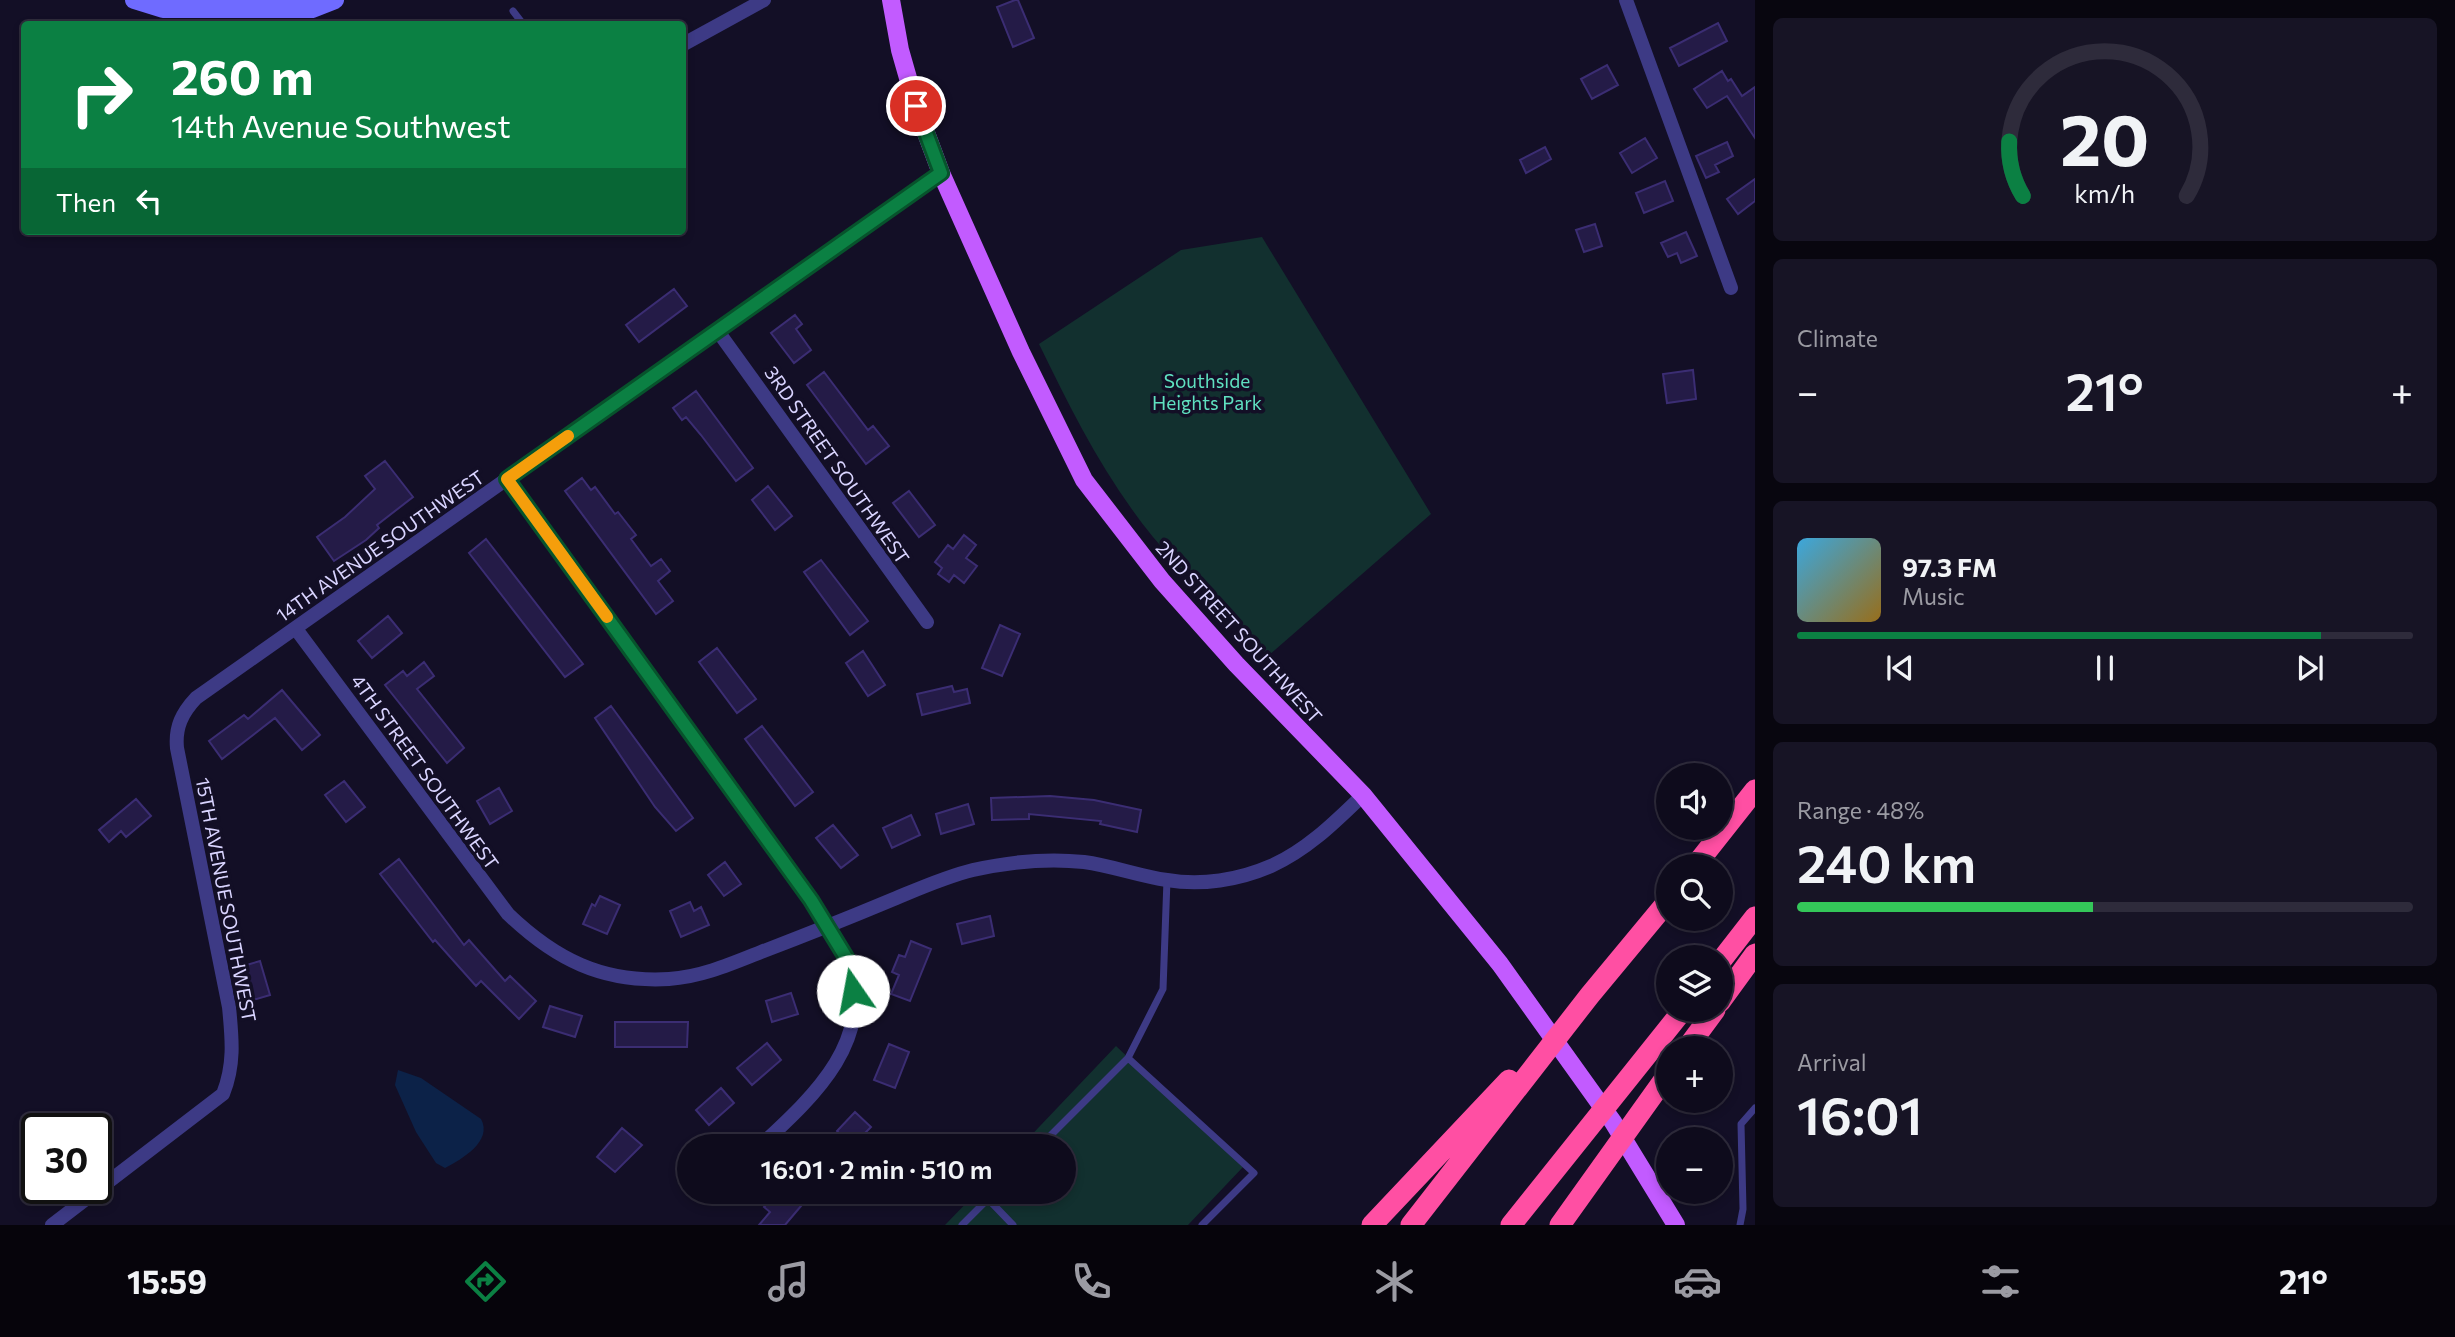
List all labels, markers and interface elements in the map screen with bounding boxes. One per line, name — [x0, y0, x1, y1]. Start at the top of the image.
text: 260 m — [171, 45, 313, 105]
icon: right — [56, 49, 147, 140]
pin — [886, 76, 946, 136]
icon: arrive — [897, 87, 935, 125]
text: 20 — [2060, 92, 2150, 181]
text: 14th Avenue Southwest — [171, 105, 511, 145]
text: km/h — [2075, 178, 2135, 208]
icon: left — [130, 182, 168, 220]
text: Then — [56, 186, 116, 217]
text: Climate — [1797, 324, 1878, 352]
text: 21° — [2065, 358, 2144, 422]
street label: 3RD STREET SOUTHWEST — [760, 361, 915, 568]
text: − — [1797, 367, 1819, 414]
text: + — [2391, 367, 2413, 414]
park label: Southside Heights Park — [1152, 369, 1262, 414]
street label: 14TH AVENUE SOUTHWEST — [271, 465, 488, 626]
street label: 2ND STREET SOUTHWEST — [1151, 536, 1327, 728]
text: 97.3 FM — [1902, 551, 1997, 582]
text: Music — [1902, 582, 1965, 610]
icon: previous — [1881, 649, 1919, 687]
icon: pause — [2086, 649, 2124, 687]
icon: next — [2291, 649, 2329, 687]
street label: 4TH STREET SOUTHWEST — [347, 670, 504, 874]
map controls — [1656, 763, 1733, 1204]
button: sound — [1656, 763, 1733, 840]
street label: 15TH AVENUE SOUTHWEST — [191, 776, 261, 1024]
text: Range · 48% — [1797, 796, 1924, 824]
text: 240 km — [1797, 830, 1976, 894]
button: search — [1656, 854, 1733, 931]
button: layers — [1656, 945, 1733, 1022]
position arrow — [816, 954, 890, 1028]
button: + — [1656, 1036, 1733, 1113]
text: Arrival — [1797, 1048, 1867, 1076]
text: 16:01 — [1797, 1082, 1923, 1146]
speed limit sign: 30 — [21, 1113, 112, 1204]
button: − — [1656, 1127, 1733, 1204]
text: 16:01 · 2 min · 510 m — [761, 1153, 992, 1184]
icon: directions — [461, 1257, 510, 1306]
icon: music — [764, 1257, 813, 1306]
icon: phone — [1067, 1257, 1116, 1306]
icon: climate — [1370, 1257, 1419, 1306]
icon: car — [1673, 1257, 1722, 1306]
icon: filters — [1976, 1257, 2025, 1306]
text: 15:59 — [127, 1261, 207, 1301]
text: 21° — [2279, 1261, 2328, 1301]

